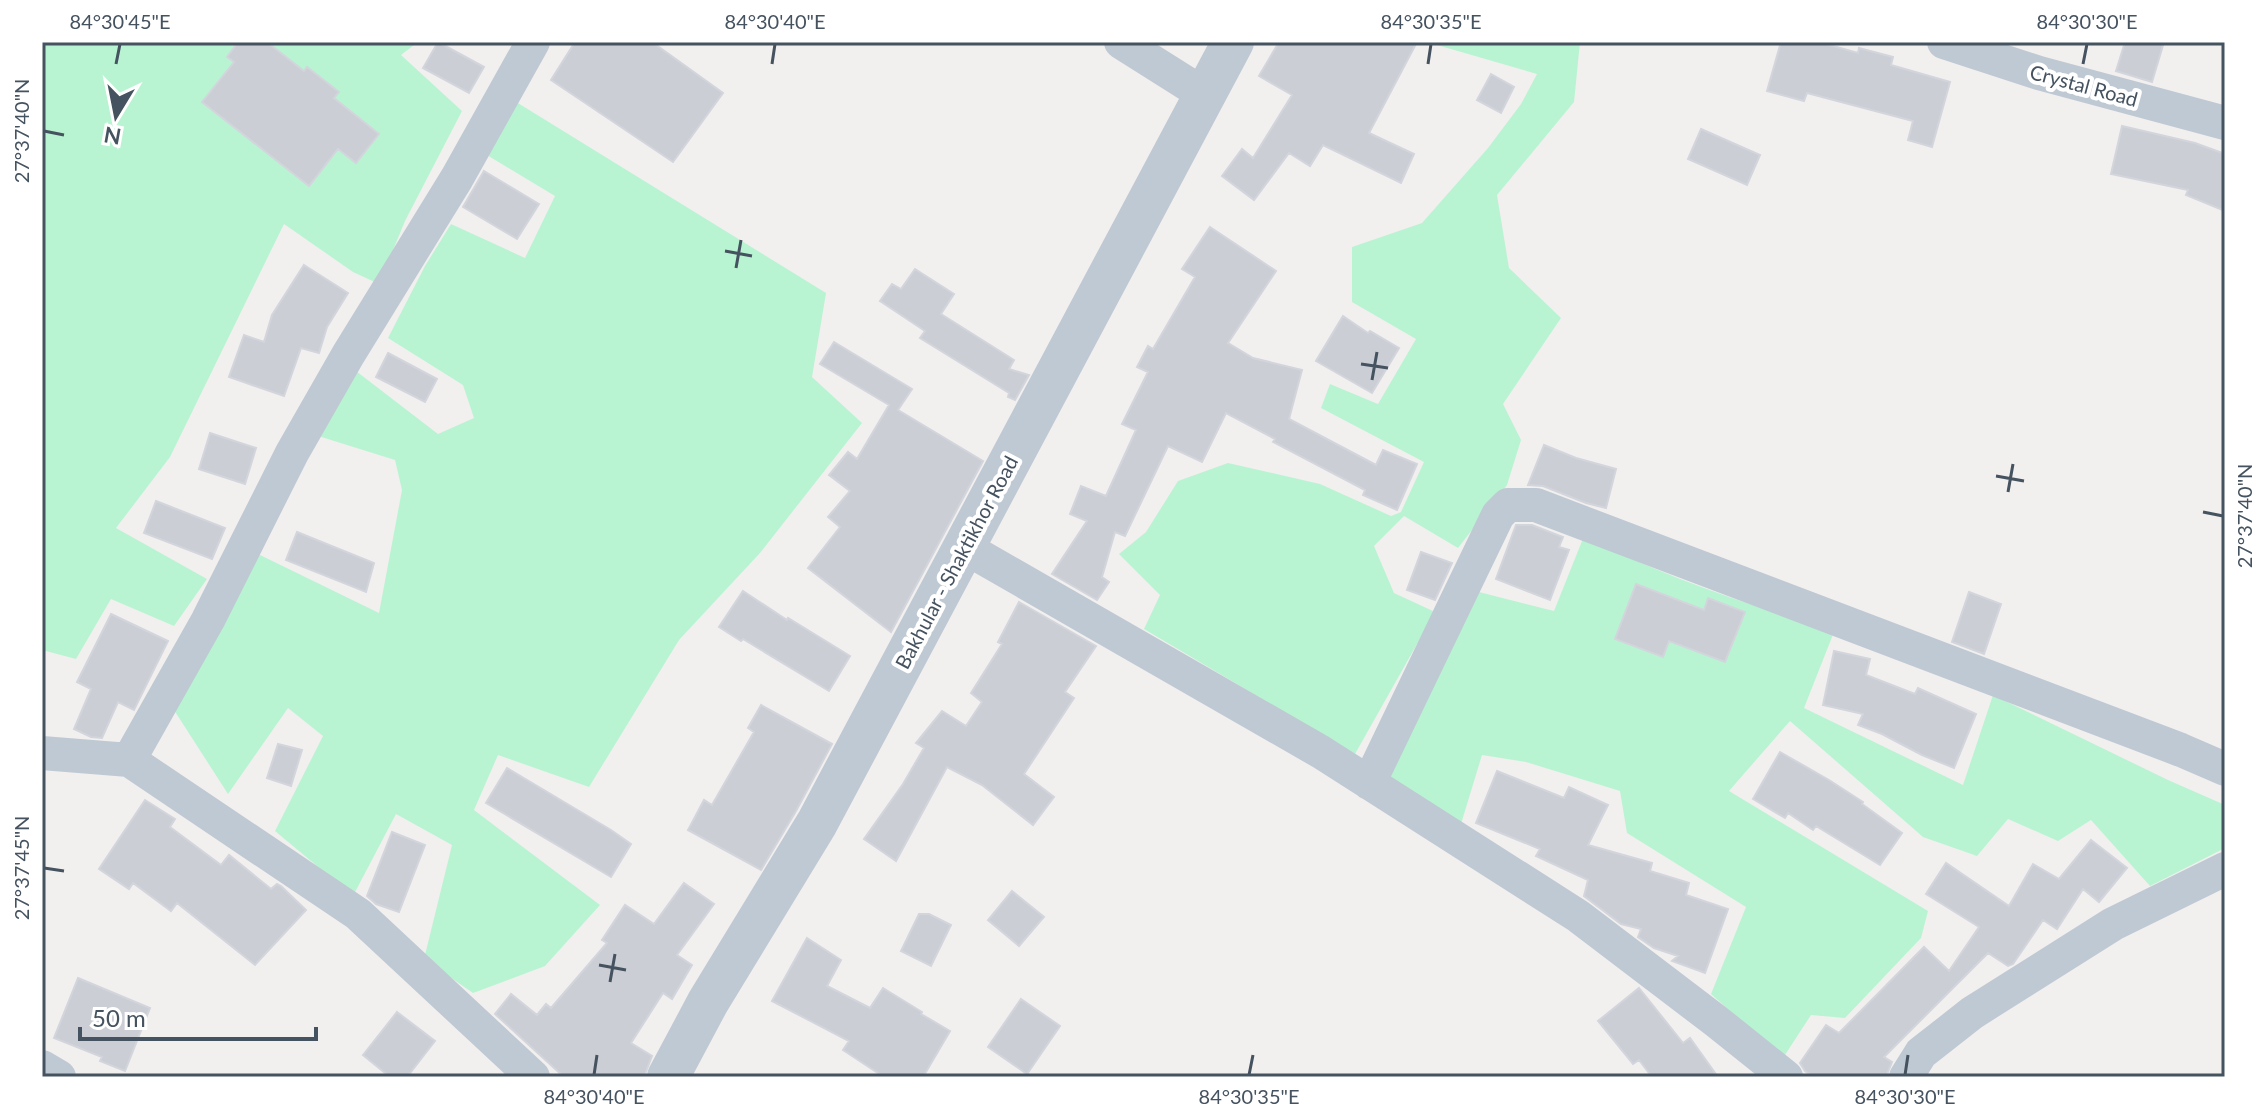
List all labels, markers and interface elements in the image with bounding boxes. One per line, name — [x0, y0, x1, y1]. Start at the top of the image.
text: 84°30'45"E — [70, 9, 170, 33]
text: 84°30'40"E — [725, 9, 825, 33]
text: 84°30'35"E — [1381, 9, 1481, 33]
text: 84°30'30"E — [2037, 9, 2137, 33]
street label: Crystal Road — [2027, 59, 2141, 111]
north arrow — [76, 76, 156, 156]
text: 27°37'40"N — [9, 79, 33, 183]
text: N — [102, 121, 123, 151]
street label: Bakhular - Shaktikhor Road — [890, 451, 1022, 673]
text: 27°37'40"N — [2232, 464, 2256, 568]
text: 27°37'45"N — [9, 816, 33, 920]
scale bar — [80, 991, 316, 1041]
text: 50 m — [92, 1003, 146, 1032]
text: 84°30'40"E — [544, 1084, 644, 1108]
text: 84°30'35"E — [1199, 1084, 1299, 1108]
text: 84°30'30"E — [1855, 1084, 1955, 1108]

